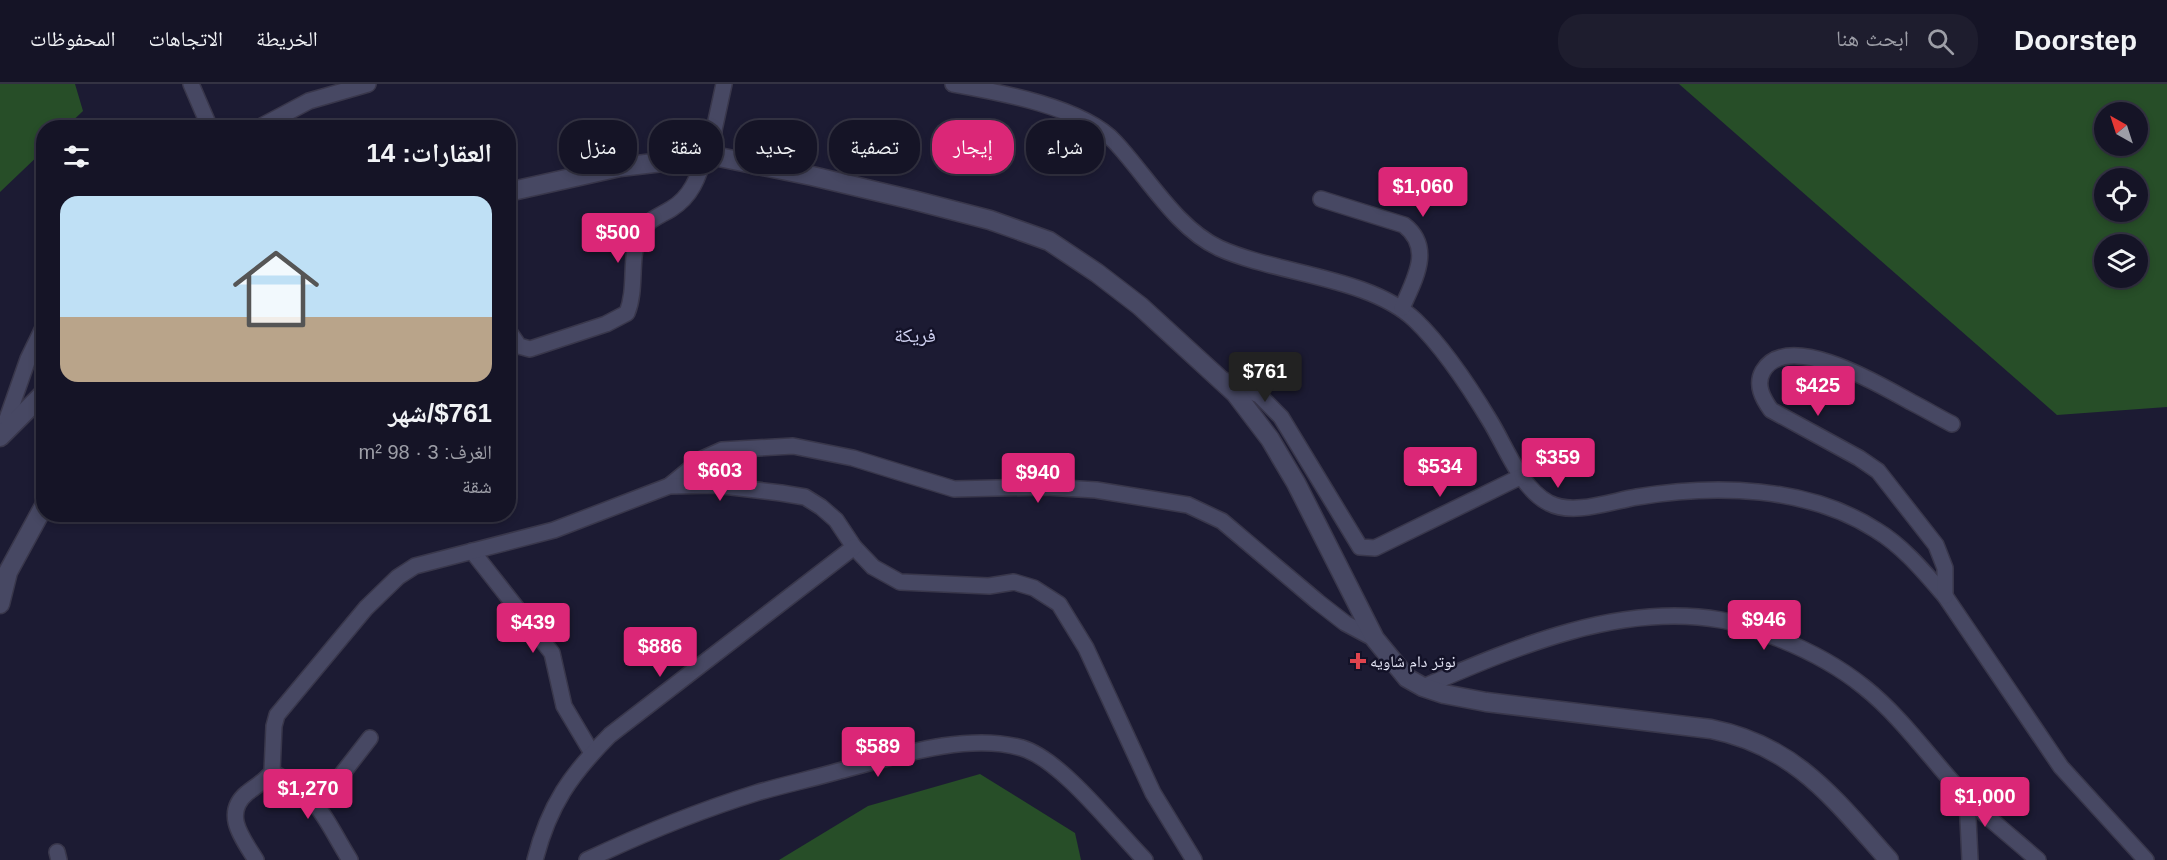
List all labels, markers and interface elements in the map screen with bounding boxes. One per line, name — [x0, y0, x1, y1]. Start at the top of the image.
search box — [1558, 14, 1978, 68]
icon: search — [1924, 25, 1957, 58]
text: Doorstep — [2014, 25, 2137, 56]
text: ابحث هنا — [1836, 26, 1909, 51]
text: المحفوظات — [30, 27, 115, 50]
text: الاتجاهات — [148, 27, 223, 50]
text: الخريطة — [256, 27, 318, 50]
north arrow — [2094, 102, 2148, 156]
map controls — [2094, 102, 2148, 288]
chip: منزل — [559, 120, 637, 174]
chip: شقة — [649, 120, 723, 174]
chip: جديد — [735, 120, 817, 174]
chip: تصفية — [829, 120, 920, 174]
chip: إيجار — [932, 120, 1014, 174]
chip: شراء — [1026, 120, 1104, 174]
text: العقارات: 14 — [366, 138, 492, 168]
icon: filters — [60, 140, 93, 173]
pin: $1,060 — [1374, 167, 1472, 218]
button: locate — [2094, 168, 2148, 222]
text: $1,060 — [1392, 175, 1454, 197]
pin: $500 — [582, 213, 654, 264]
text: $500 — [596, 221, 640, 243]
button: layers — [2094, 234, 2148, 288]
icon: home — [222, 235, 330, 343]
district label: فريكة — [894, 324, 936, 346]
pin: $761 — [1229, 352, 1301, 403]
text: $761 — [1243, 360, 1287, 382]
pin: $425 — [1782, 366, 1854, 417]
text: $425 — [1796, 374, 1840, 396]
text: $761/شهر — [388, 398, 492, 428]
pin: $359 — [1522, 438, 1594, 489]
text: الغرف: 3 · 98 m² — [359, 441, 492, 463]
text: $359 — [1536, 446, 1580, 468]
pin: $534 — [1404, 447, 1476, 498]
pin: $603 — [684, 451, 756, 502]
pin: $940 — [1002, 453, 1074, 504]
text: $534 — [1418, 455, 1462, 477]
text: $603 — [698, 459, 742, 481]
text: $940 — [1016, 461, 1060, 483]
text: شقة — [462, 475, 492, 497]
pin: $946 — [1728, 600, 1800, 651]
pin: $439 — [497, 603, 569, 654]
text: $946 — [1742, 608, 1786, 630]
text: $439 — [511, 611, 555, 633]
pin: $886 — [624, 627, 696, 678]
text: $886 — [638, 635, 682, 657]
place label: نوتر دام شاويه — [1370, 653, 1456, 672]
marker: نوتر دام شاويه — [1351, 654, 1365, 668]
pin: $589 — [842, 727, 914, 778]
text: $589 — [856, 735, 900, 757]
pin: $1,270 — [259, 769, 357, 820]
text: $1,270 — [277, 777, 339, 799]
pin: $1,000 — [1936, 777, 2034, 828]
text: $1,000 — [1954, 785, 2016, 807]

